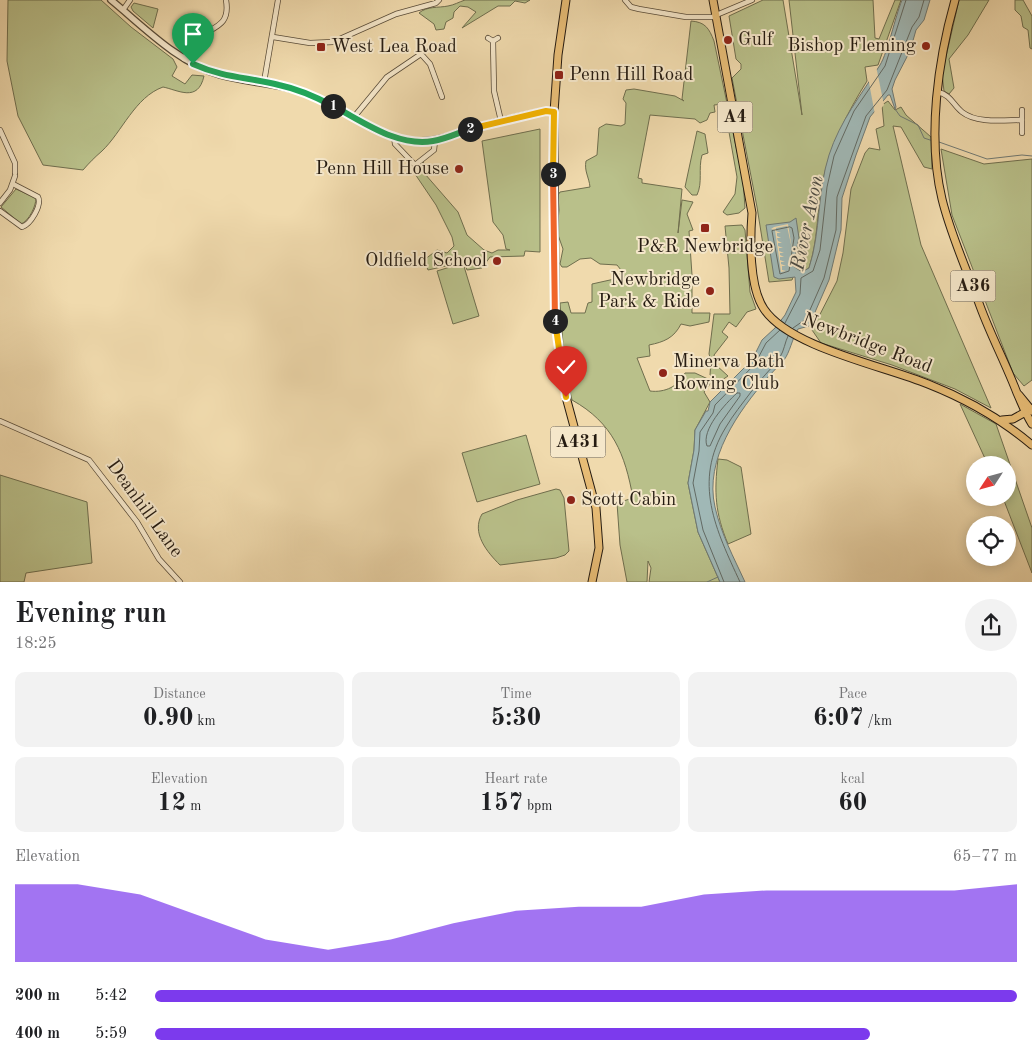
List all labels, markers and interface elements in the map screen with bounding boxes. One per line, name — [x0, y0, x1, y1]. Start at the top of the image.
pin — [172, 13, 214, 64]
icon: arrive — [179, 20, 207, 48]
place label: Gulf — [738, 31, 774, 50]
marker: Gulf — [722, 34, 734, 46]
place label: Bishop Fleming — [787, 37, 917, 56]
place label: West Lea Road — [331, 38, 457, 57]
marker: Bishop Fleming — [920, 40, 932, 52]
marker: West Lea Road — [315, 41, 327, 53]
place label: Penn Hill Road — [569, 66, 694, 85]
marker: Penn Hill Road — [553, 69, 565, 81]
pin: 1 — [320, 94, 346, 118]
text: 1 — [329, 99, 338, 113]
road number: A4 — [718, 101, 752, 132]
pin: 2 — [458, 116, 482, 142]
text: 2 — [466, 122, 475, 136]
place label: Penn Hill House — [315, 160, 449, 179]
pin: 3 — [540, 162, 566, 186]
marker: Penn Hill House — [453, 163, 465, 175]
text: 3 — [549, 167, 558, 181]
water label: River Avon — [788, 174, 828, 273]
marker: P&R Newbridge — [699, 222, 711, 234]
place label: P&R Newbridge — [637, 238, 773, 257]
place label: Oldfield School — [365, 252, 487, 271]
marker: Oldfield School — [491, 255, 503, 267]
road number: A36 — [950, 270, 996, 302]
place label: Newbridge Park & Ride — [598, 271, 700, 312]
marker: Newbridge Park & Ride — [704, 285, 716, 297]
pin: 4 — [542, 308, 568, 334]
street label: Newbridge Road — [799, 311, 935, 378]
text: 4 — [551, 314, 560, 328]
pin — [545, 346, 587, 397]
icon: check — [552, 353, 580, 381]
place label: Minerva Bath Rowing Club — [673, 353, 785, 394]
marker: Minerva Bath Rowing Club — [657, 367, 669, 379]
road number: A431 — [550, 427, 606, 458]
north arrow — [966, 456, 1016, 506]
map controls — [966, 456, 1016, 566]
street label: Deanhill Lane — [102, 457, 186, 561]
place label: Scott Cabin — [581, 491, 676, 510]
marker: Scott Cabin — [565, 494, 577, 506]
button: locate — [966, 516, 1016, 566]
button: share — [965, 599, 1017, 651]
text: Evening run — [15, 601, 167, 629]
text: 18:25 — [15, 636, 57, 652]
text: Distance — [153, 687, 206, 701]
text: Time — [500, 687, 532, 701]
text: Pace — [838, 687, 867, 701]
text: 0.90 — [143, 706, 193, 731]
text: 5:30 — [491, 706, 541, 731]
text: 6:07 — [813, 706, 864, 731]
text: km — [193, 714, 216, 728]
text: /km — [864, 714, 892, 728]
text: Elevation — [151, 772, 208, 786]
text: Heart rate — [485, 772, 547, 786]
text: kcal — [841, 772, 865, 786]
text: 12 — [157, 791, 186, 816]
text: 157 — [480, 791, 523, 816]
text: 60 — [838, 791, 867, 816]
text: m — [186, 799, 201, 813]
text: bpm — [523, 799, 552, 813]
text: Elevation — [15, 849, 80, 865]
text: 65–77 m — [953, 849, 1017, 865]
text: 200 m — [15, 988, 60, 1004]
text: 5:42 — [95, 988, 127, 1004]
text: 400 m — [15, 1026, 60, 1042]
text: 5:59 — [95, 1026, 127, 1042]

